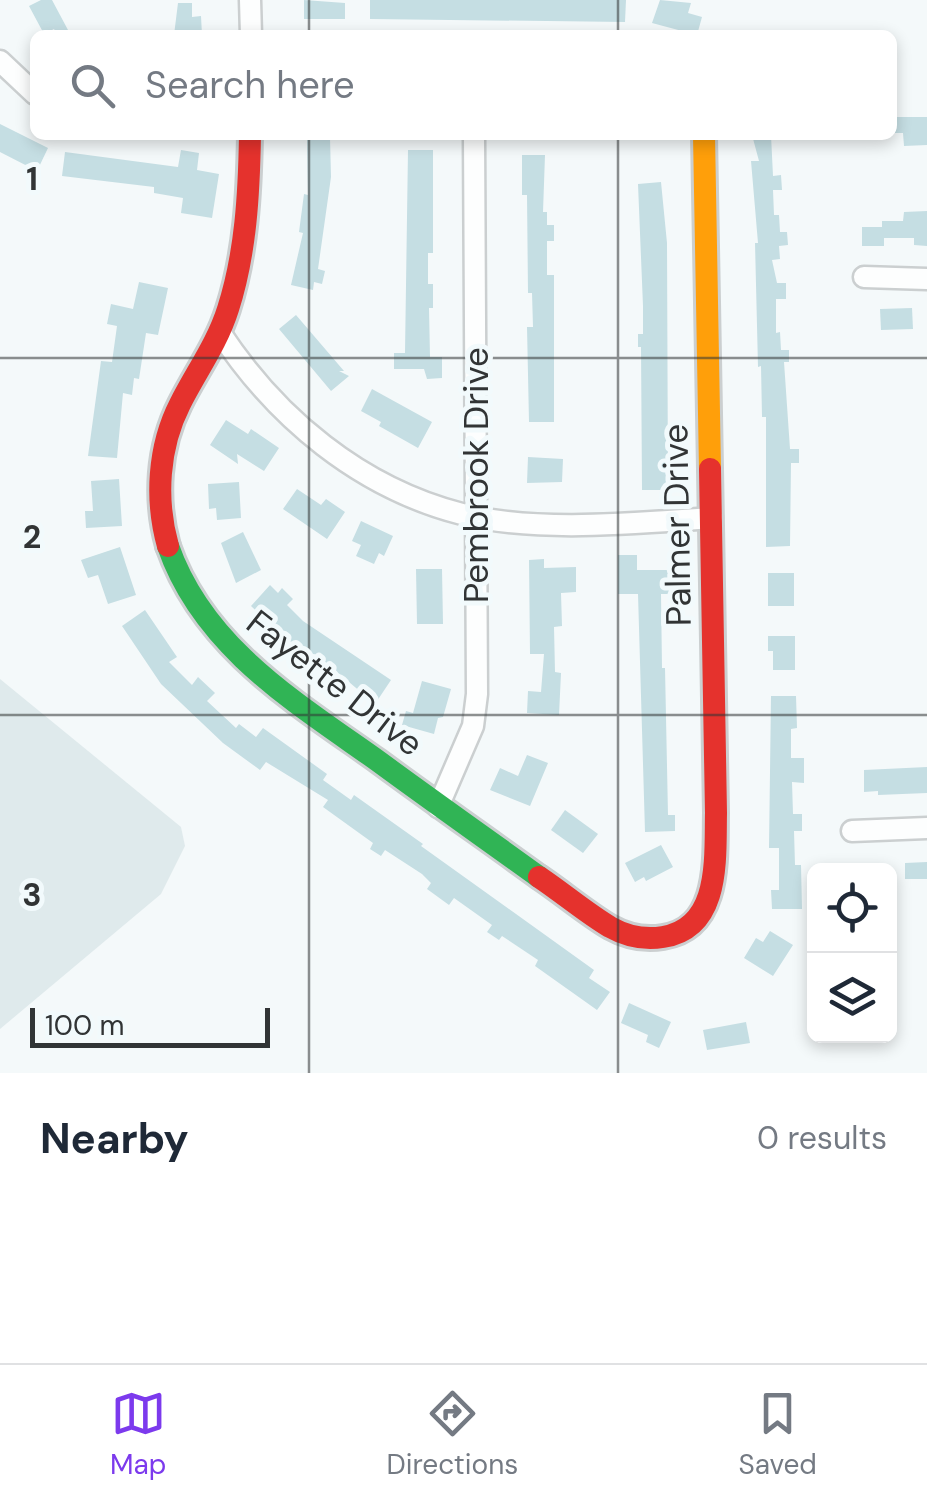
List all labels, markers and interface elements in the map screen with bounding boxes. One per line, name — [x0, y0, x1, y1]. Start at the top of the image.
search box — [30, 30, 897, 140]
icon: search — [65, 58, 120, 113]
text: Search here — [145, 60, 355, 110]
text: 1 — [26, 158, 38, 200]
street label: Pembrook Drive — [453, 347, 499, 603]
street label: Palmer Drive — [652, 423, 702, 627]
text: 2 — [23, 516, 41, 558]
street label: Fayette Drive — [237, 600, 433, 766]
map controls — [807, 863, 897, 1043]
button: locate — [807, 863, 897, 953]
text: 3 — [22, 874, 42, 916]
button: layers — [807, 953, 897, 1043]
scale bar — [30, 1003, 270, 1048]
text: 100 m — [45, 1007, 124, 1044]
text: Nearby — [40, 1111, 189, 1166]
text: 0 results — [757, 1117, 887, 1159]
tab: Map — [110, 1386, 166, 1483]
tab: Directions — [387, 1386, 518, 1483]
tab: Saved — [738, 1386, 817, 1483]

